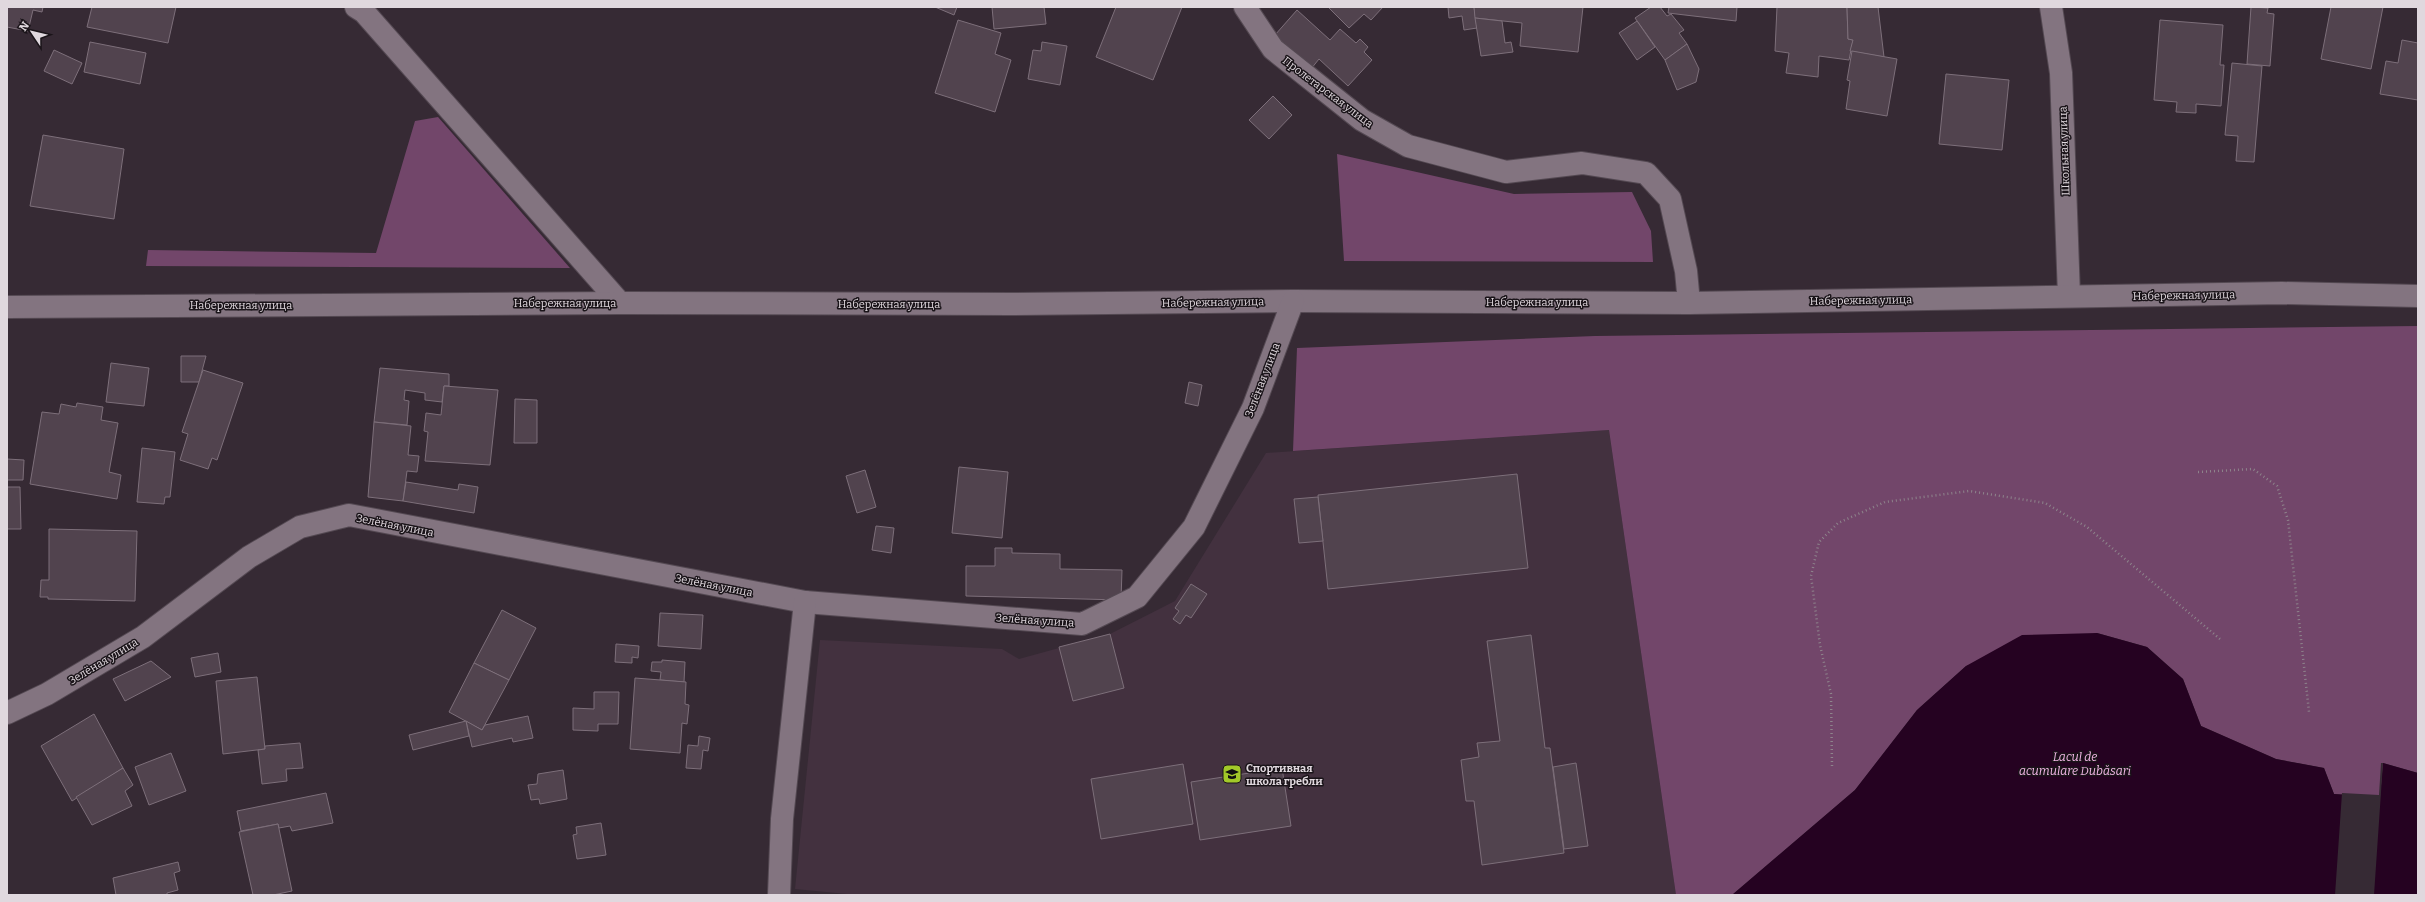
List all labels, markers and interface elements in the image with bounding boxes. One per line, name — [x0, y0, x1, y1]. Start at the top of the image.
north arrow — [12, 12, 52, 52]
text: N — [16, 19, 32, 34]
street label: Пролетарская улица — [1280, 54, 1376, 131]
street label: Школьная улица — [2056, 106, 2073, 196]
street label: Набережная улица — [2133, 288, 2235, 303]
street label: Набережная улица — [1810, 293, 1912, 308]
street label: Набережная улица — [1162, 295, 1264, 310]
street label: Набережная улица — [1486, 296, 1588, 309]
street label: Набережная улица — [514, 297, 616, 310]
street label: Набережная улица — [838, 298, 940, 311]
street label: Набережная улица — [190, 299, 292, 312]
street label: Зелёная улица — [1242, 341, 1283, 419]
street label: Зелёная улица — [355, 512, 435, 539]
street label: Зелёная улица — [674, 572, 754, 599]
street label: Зелёная улица — [995, 611, 1075, 630]
street label: Зелёная улица — [66, 636, 140, 687]
water label: Lacul de acumulare Dubăsari — [2019, 750, 2132, 778]
place label: Спортивная школа гребли — [1246, 762, 1323, 788]
school or university icon: Спортивная школа гребли — [1221, 763, 1243, 785]

